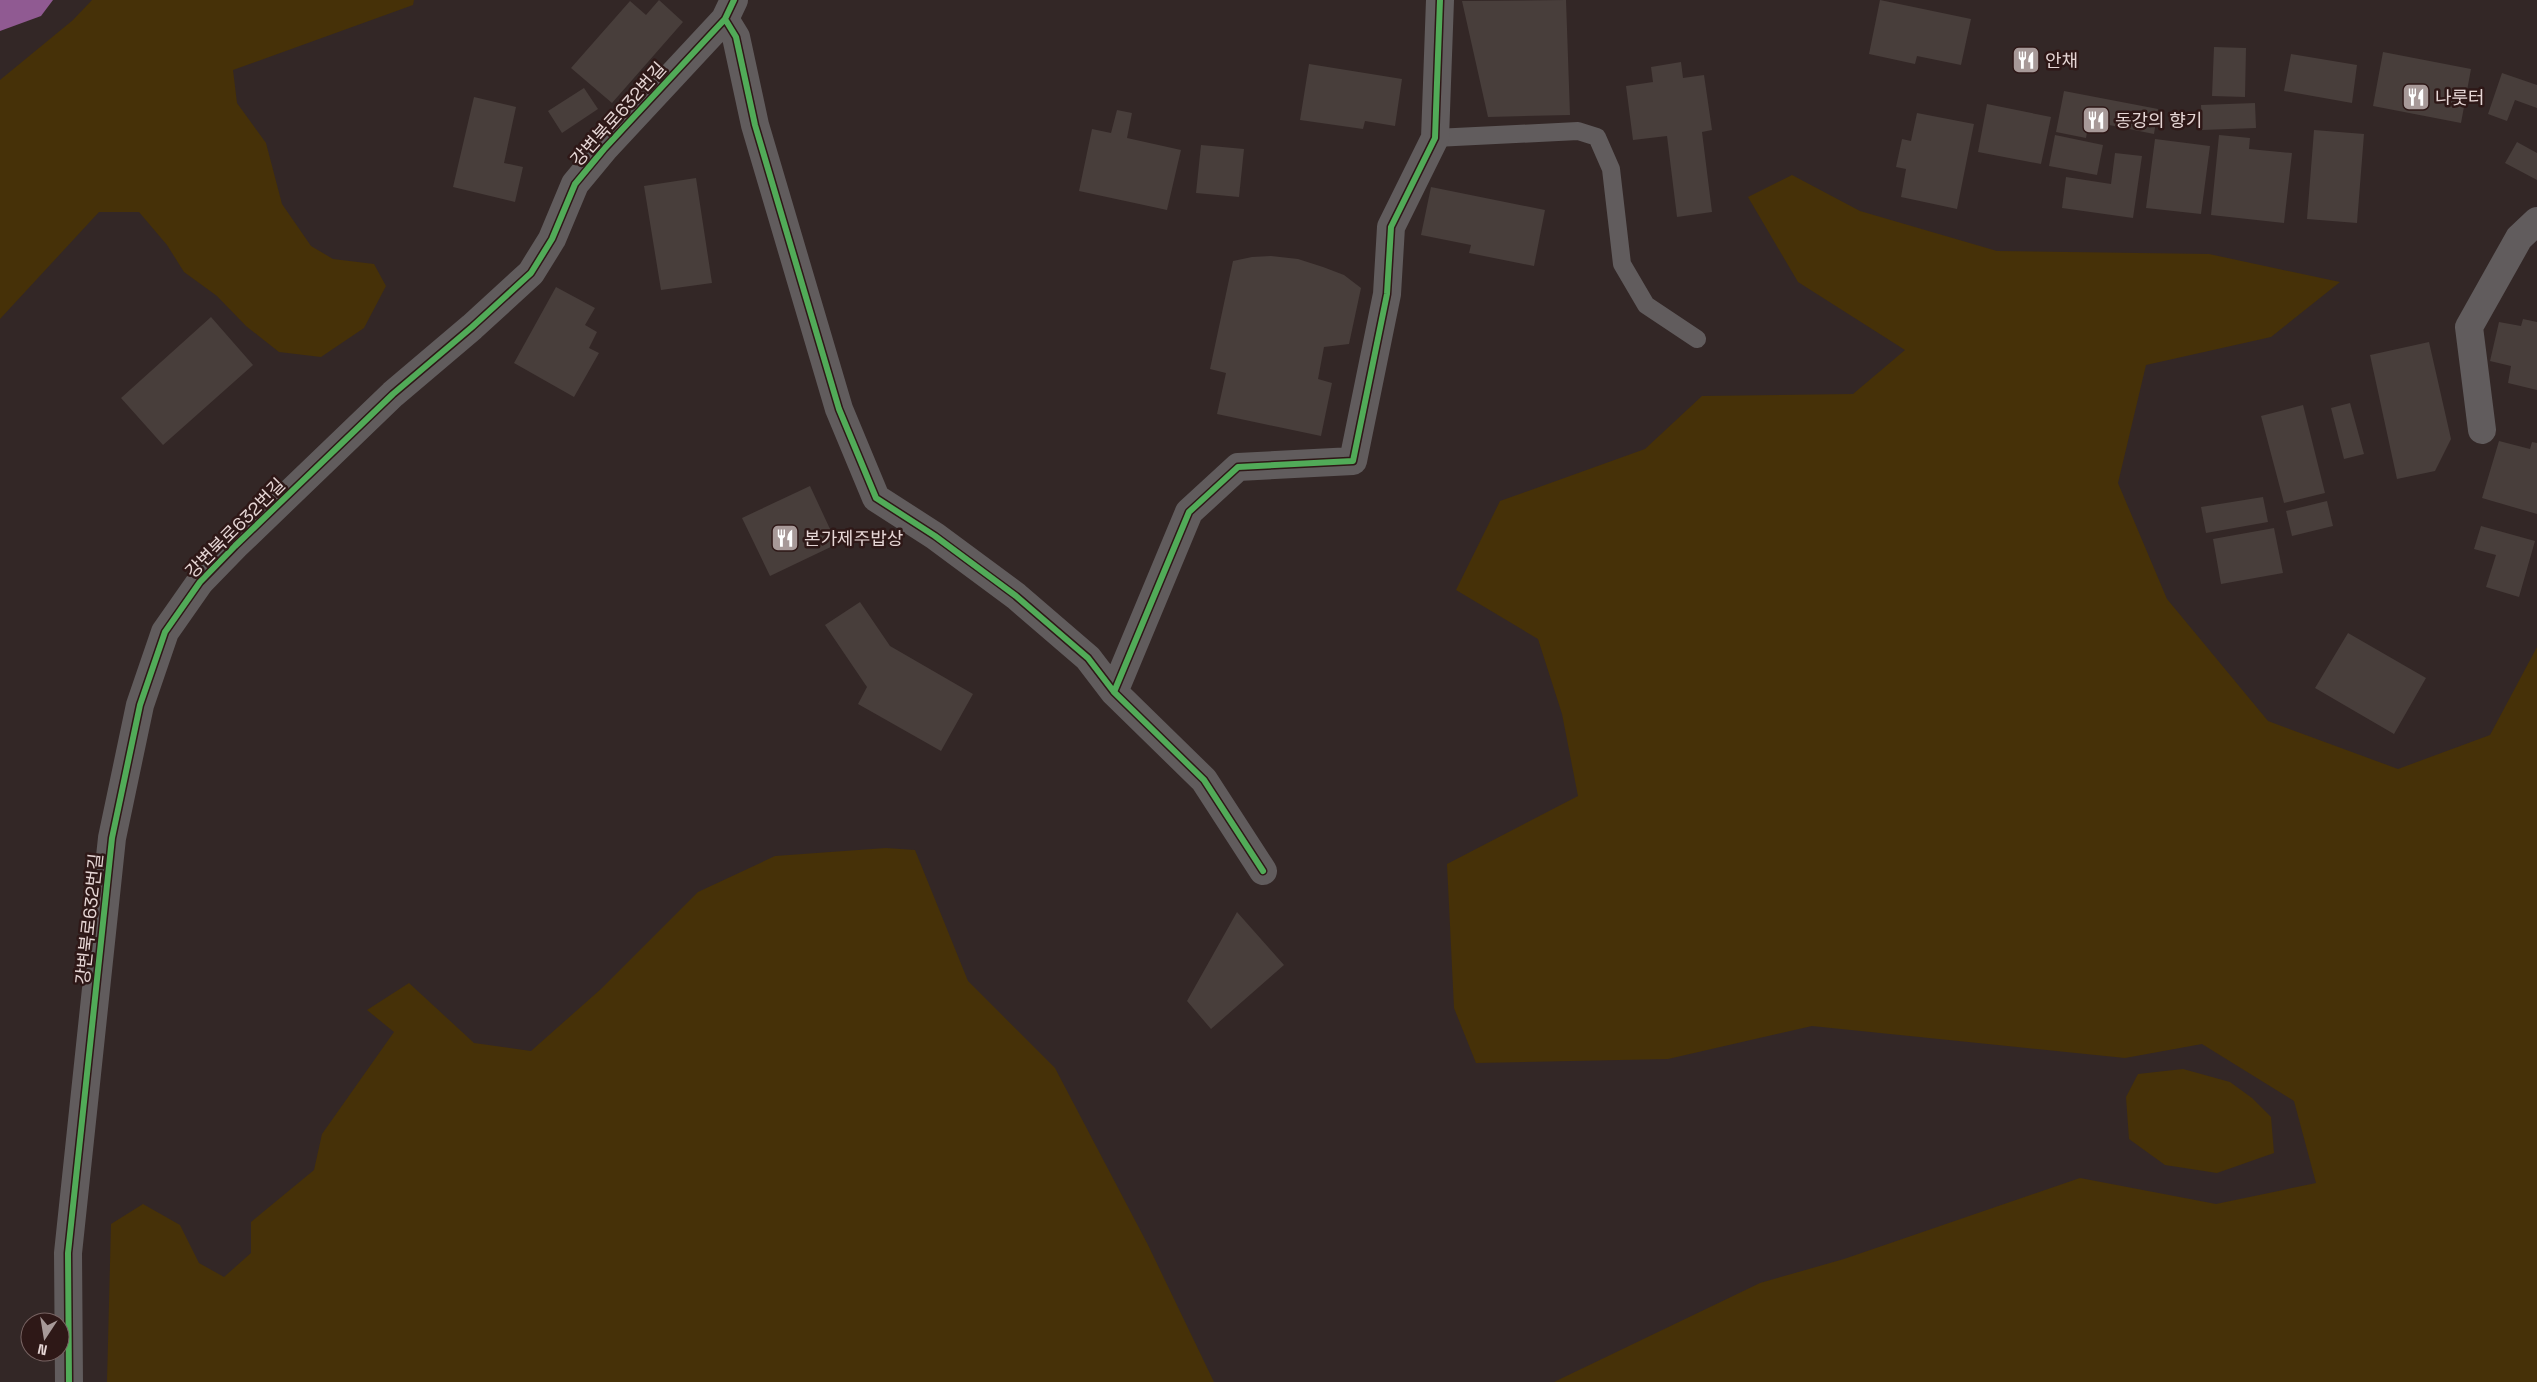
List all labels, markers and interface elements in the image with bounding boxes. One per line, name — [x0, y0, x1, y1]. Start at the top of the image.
restaurant icon: 안채 — [2011, 45, 2041, 75]
place label: 안채 — [2045, 49, 2078, 72]
street label: 강변북로632번길 — [565, 57, 671, 171]
restaurant icon: 나룻터 — [2401, 82, 2431, 112]
place label: 나룻터 — [2435, 86, 2485, 109]
restaurant icon: 동강의 향기 — [2081, 105, 2111, 135]
place label: 동강의 향기 — [2115, 109, 2202, 132]
street label: 강변북로632번길 — [180, 473, 290, 583]
restaurant icon: 본가제주밥상 — [770, 523, 800, 553]
place label: 본가제주밥상 — [804, 527, 903, 550]
street label: 강변북로632번길 — [71, 852, 107, 986]
north arrow — [20, 1312, 70, 1362]
text: N — [36, 1340, 49, 1359]

